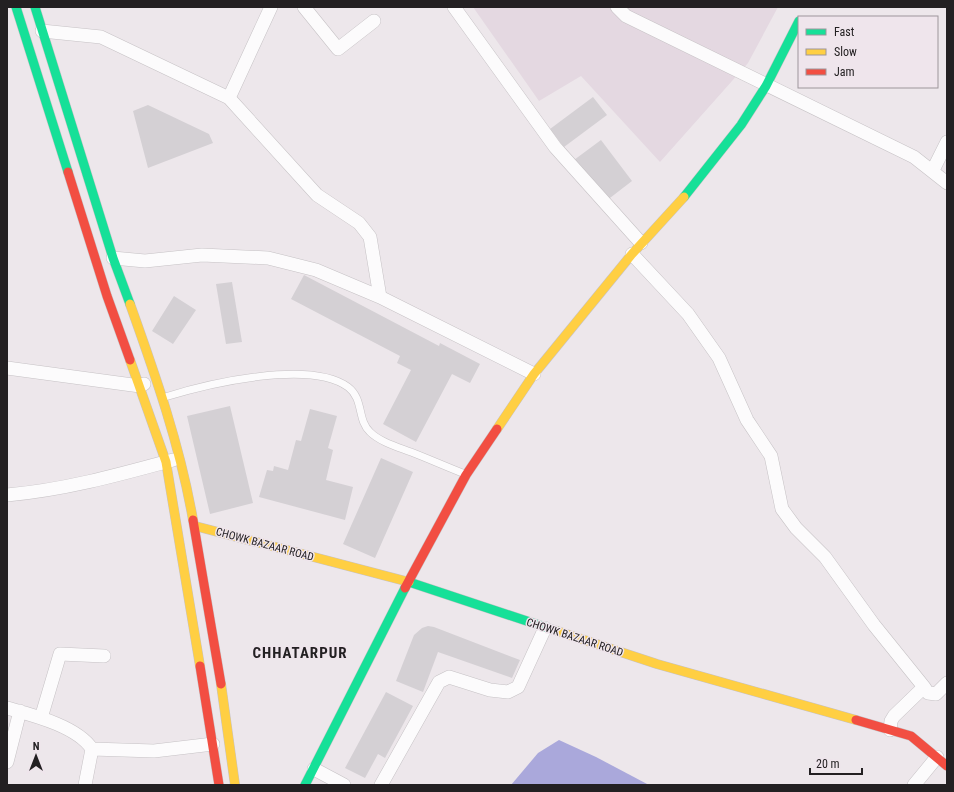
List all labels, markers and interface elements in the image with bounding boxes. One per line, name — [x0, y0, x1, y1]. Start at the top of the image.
legend — [798, 16, 938, 88]
text: Fast — [834, 25, 855, 39]
text: Slow — [834, 45, 857, 59]
text: Jam — [834, 65, 855, 79]
street label: CHOWK BAZAAR ROAD — [215, 525, 315, 564]
street label: CHOWK BAZAAR ROAD — [525, 616, 625, 659]
district label: CHHATARPUR — [252, 644, 348, 662]
north arrow — [16, 736, 56, 776]
text: N — [33, 740, 40, 753]
scale bar — [810, 750, 862, 776]
text: 20 m — [816, 757, 840, 771]

